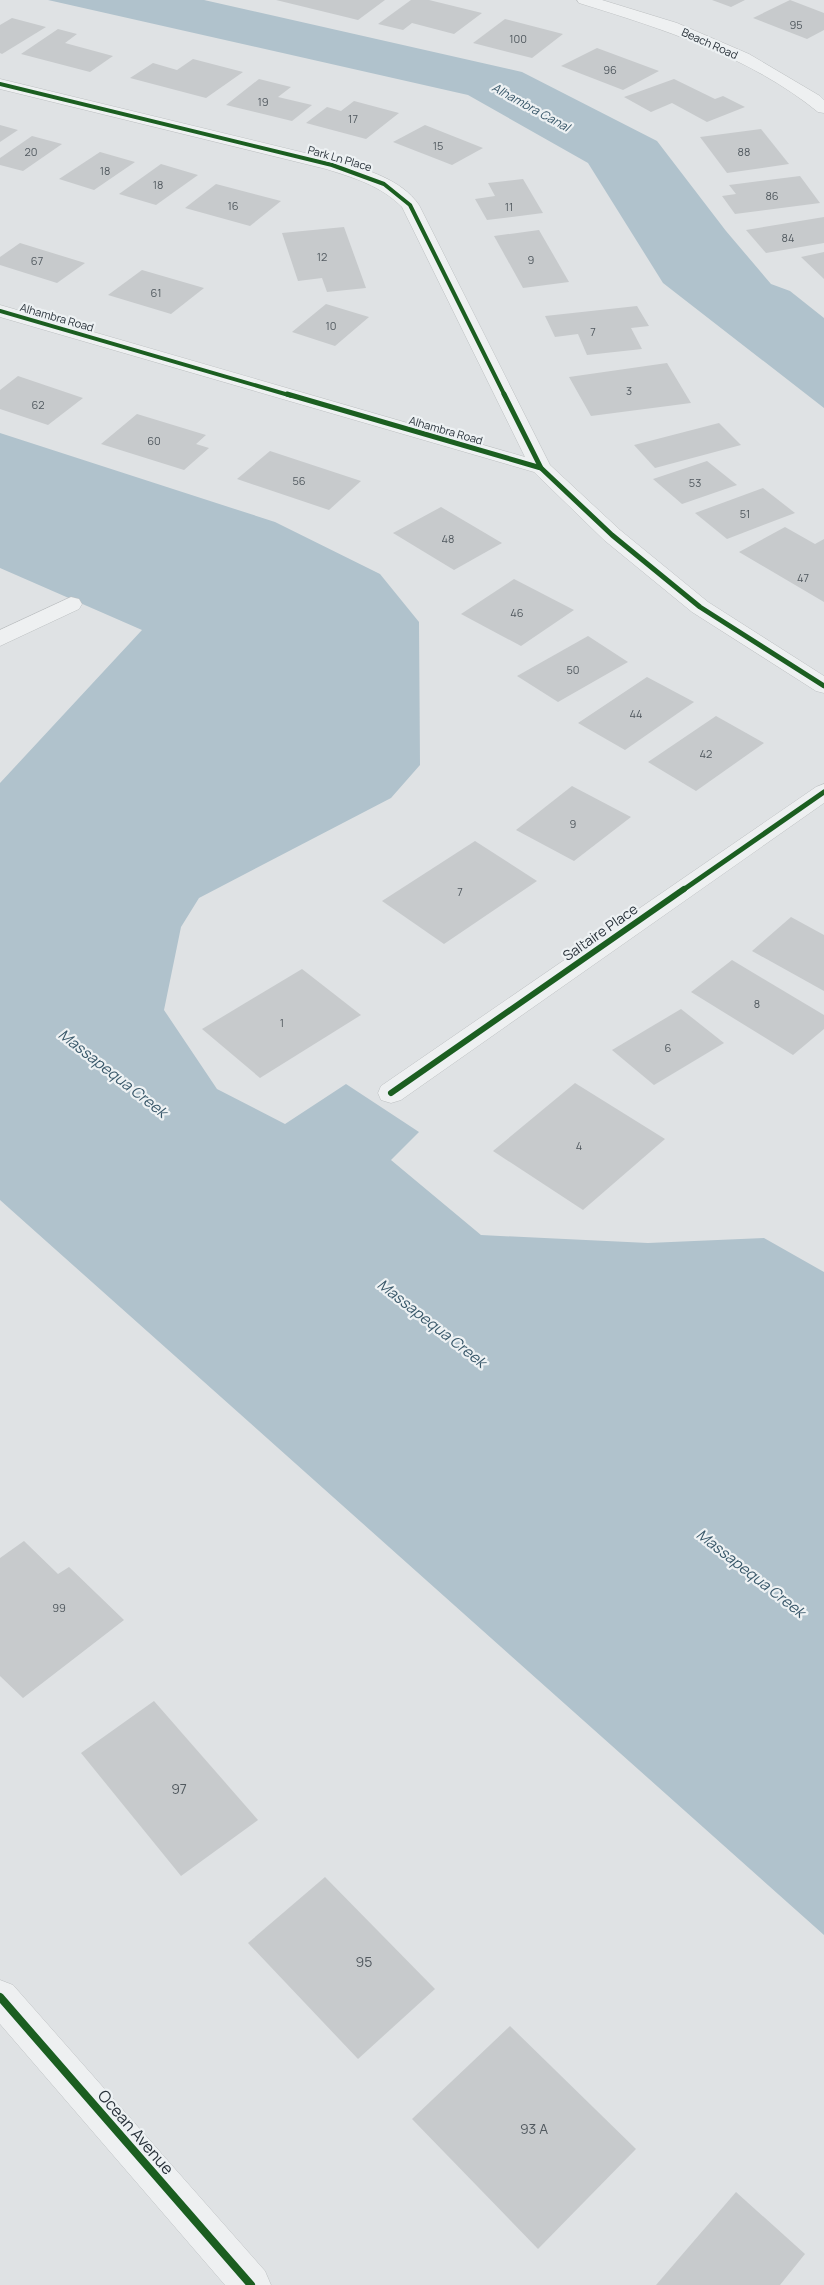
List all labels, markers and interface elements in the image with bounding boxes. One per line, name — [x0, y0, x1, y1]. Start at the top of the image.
house number: 95 — [789, 17, 803, 32]
street label: Beach Road — [680, 24, 740, 62]
house number: 100 — [509, 31, 527, 46]
house number: 96 — [603, 62, 617, 77]
water label: Alhambra Canal — [489, 79, 575, 136]
house number: 19 — [257, 94, 269, 109]
house number: 17 — [348, 111, 358, 126]
house number: 15 — [433, 138, 443, 153]
street label: Park Ln Place — [306, 142, 374, 174]
house number: 20 — [25, 144, 37, 159]
house number: 88 — [738, 144, 750, 159]
house number: 18 — [100, 163, 110, 178]
house number: 18 — [153, 177, 163, 192]
house number: 86 — [765, 188, 779, 203]
house number: 16 — [227, 198, 239, 213]
house number: 11 — [505, 199, 513, 214]
house number: 84 — [782, 230, 794, 245]
house number: 12 — [317, 249, 327, 264]
house number: 9 — [528, 252, 535, 267]
house number: 67 — [31, 253, 43, 268]
house number: 61 — [151, 285, 161, 300]
street label: Alhambra Road — [18, 299, 96, 335]
house number: 10 — [325, 318, 337, 333]
house number: 7 — [590, 324, 596, 339]
house number: 3 — [626, 383, 632, 398]
house number: 62 — [31, 397, 45, 412]
street label: Alhambra Road — [407, 412, 485, 448]
house number: 60 — [147, 433, 161, 448]
house number: 56 — [292, 473, 306, 488]
house number: 53 — [689, 475, 701, 490]
house number: 51 — [740, 506, 750, 521]
house number: 48 — [442, 531, 454, 546]
house number: 47 — [797, 570, 809, 585]
house number: 46 — [510, 605, 524, 620]
house number: 50 — [566, 662, 580, 677]
house number: 44 — [629, 706, 643, 721]
house number: 42 — [700, 746, 712, 761]
house number: 9 — [570, 816, 577, 831]
house number: 7 — [457, 884, 463, 899]
street label: Saltaire Place — [559, 899, 641, 965]
house number: 8 — [754, 996, 760, 1011]
house number: 1 — [280, 1015, 284, 1030]
water label: Massapequa Creek — [54, 1024, 174, 1124]
house number: 6 — [665, 1040, 672, 1055]
house number: 4 — [576, 1138, 582, 1153]
water label: Massapequa Creek — [373, 1274, 493, 1374]
water label: Massapequa Creek — [692, 1524, 812, 1624]
house number: 99 — [52, 1600, 66, 1615]
house number: 97 — [171, 1779, 187, 1798]
house number: 95 — [356, 1952, 372, 1971]
street label: Ocean Avenue — [93, 2085, 179, 2179]
house number: 93 A — [520, 2119, 548, 2138]

